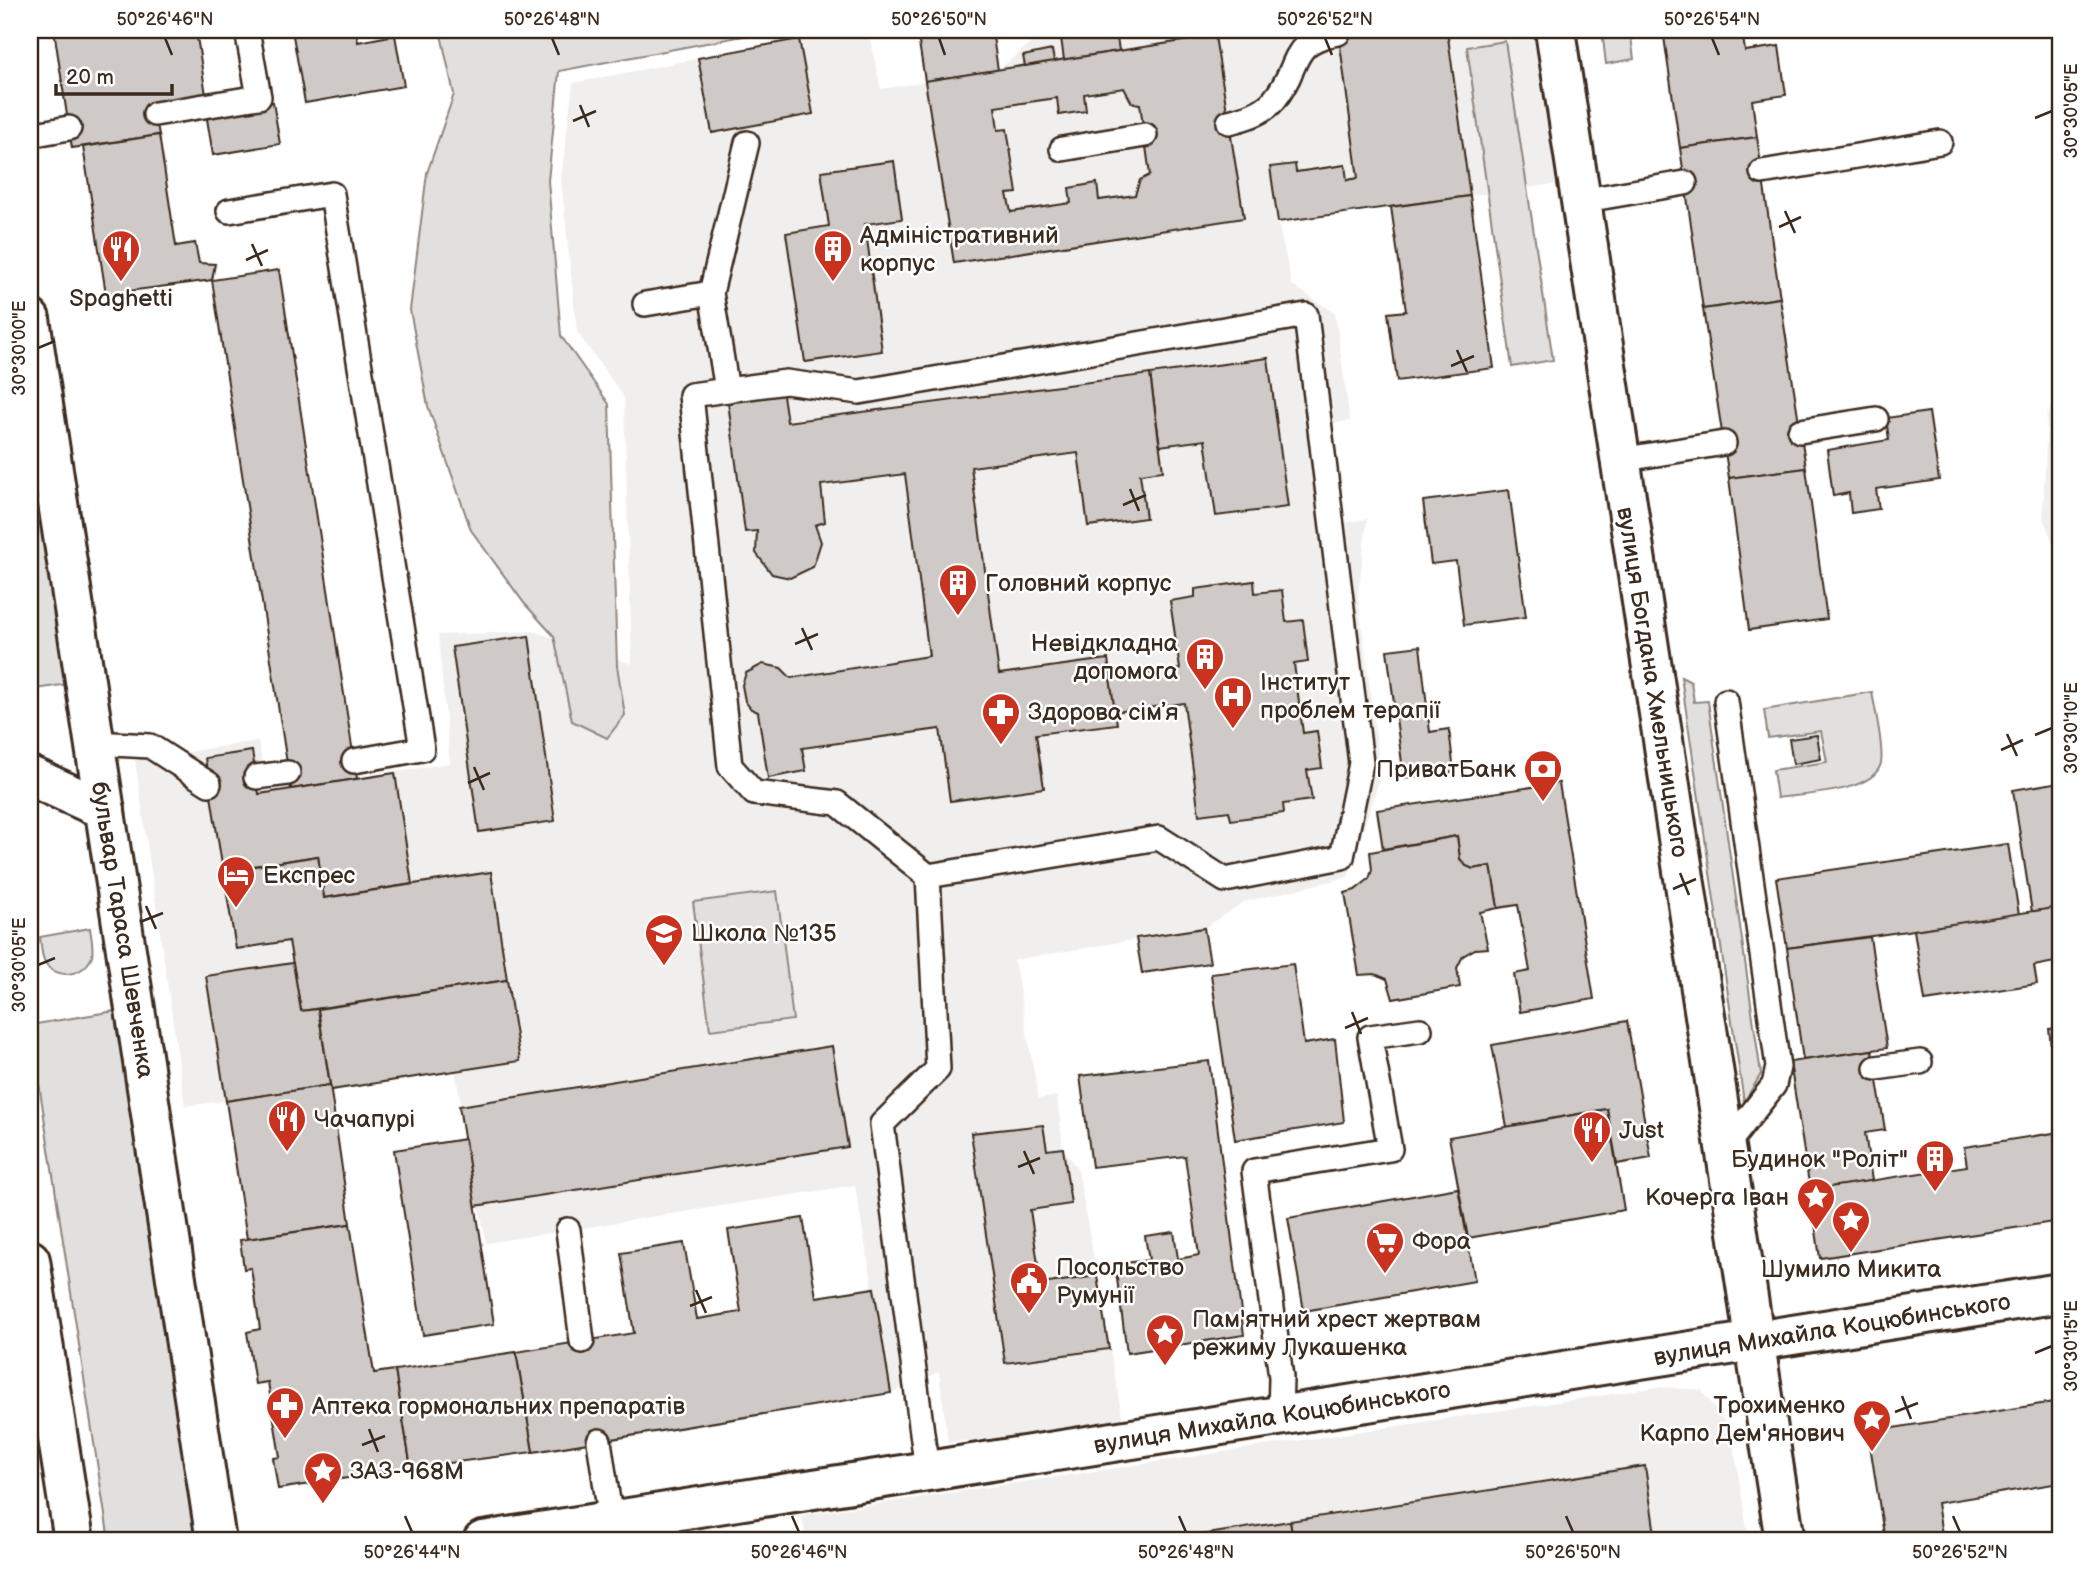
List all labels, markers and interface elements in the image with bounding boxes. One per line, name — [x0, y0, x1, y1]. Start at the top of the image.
text: 50°26'46"N — [116, 9, 214, 30]
text: 50°26'48"N — [504, 9, 600, 30]
text: 50°26'50"N — [891, 9, 987, 30]
text: 50°26'52"N — [1277, 9, 1373, 30]
text: 50°26'54"N — [1664, 9, 1760, 30]
scale bar — [56, 52, 172, 96]
text: 30°30'05"E — [2061, 63, 2082, 159]
text: 20 m — [66, 65, 114, 90]
place label: Адміністративний корпус — [859, 221, 1059, 278]
restaurant icon: Spaghetti — [100, 228, 142, 283]
building icon: Адміністративний корпус — [812, 228, 854, 283]
place label: Spaghetti — [69, 284, 173, 313]
text: 30°30'00"E — [9, 300, 30, 396]
street label: вулиця Богдана Хмельницького — [1610, 505, 1695, 859]
building icon: Головний корпус — [937, 562, 979, 617]
place label: Головний корпус — [985, 569, 1172, 598]
place label: Невідкладна допомога — [1031, 629, 1178, 686]
building icon: Невідкладна допомога — [1184, 636, 1226, 691]
place label: Інститут проблем терапії — [1260, 668, 1441, 725]
hospital icon: Інститут проблем терапії — [1212, 675, 1254, 730]
text: 30°30'10"E — [2061, 682, 2082, 774]
pharmacy icon: Здорова сімʼя — [980, 691, 1022, 746]
place label: Здорова сімʼя — [1028, 698, 1179, 727]
bank icon: ПриватБанк — [1522, 748, 1564, 803]
place label: ПриватБанк — [1376, 755, 1516, 784]
street label: бульвар Тараса Шевченка — [85, 780, 160, 1080]
hotel icon: Експрес — [215, 854, 257, 909]
place label: Експрес — [263, 861, 356, 890]
school or university icon: Школа №135 — [643, 912, 685, 967]
text: 30°30'05"E — [9, 917, 30, 1013]
place label: Школа №135 — [691, 919, 837, 948]
restaurant icon: Чачапурі — [266, 1098, 308, 1153]
place label: Чачапурі — [314, 1105, 415, 1134]
restaurant icon: Just — [1571, 1109, 1613, 1164]
place label: Just — [1619, 1116, 1665, 1145]
building icon: Будинок "Роліт" — [1914, 1138, 1956, 1193]
place label: Будинок "Роліт" — [1731, 1145, 1908, 1174]
place icon: Кочерга Іван — [1795, 1176, 1837, 1231]
place label: Кочерга Іван — [1645, 1183, 1789, 1212]
place icon: Шумило Микита — [1830, 1199, 1872, 1254]
supermarket icon: Фора — [1364, 1220, 1406, 1275]
place label: Фора — [1412, 1227, 1471, 1256]
place label: Посольство Румунії — [1056, 1253, 1184, 1310]
place label: Шумило Микита — [1761, 1255, 1941, 1284]
public building icon: Посольство Румунії — [1008, 1260, 1050, 1315]
street label: вулиця Михайла Коцюбинського — [1652, 1287, 2013, 1372]
text: 30°30'15"E — [2061, 1300, 2082, 1392]
place label: Пам'ятний хрест жертвам режиму Лукашенка — [1192, 1305, 1481, 1362]
place icon: Пам'ятний хрест жертвам режиму Лукашенка — [1144, 1312, 1186, 1367]
street label: вулиця Михайла Коцюбинського — [1092, 1375, 1453, 1460]
pharmacy icon: Аптека гормональних препаратів — [264, 1385, 306, 1440]
place label: Трохименко Карпо Дем'янович — [1640, 1391, 1845, 1448]
place label: Аптека гормональних препаратів — [311, 1392, 685, 1421]
place icon: Трохименко Карпо Дем'янович — [1851, 1398, 1893, 1453]
place icon: ЗАЗ-968М — [302, 1450, 344, 1505]
place label: ЗАЗ-968М — [350, 1457, 464, 1486]
text: 50°26'44"N — [363, 1542, 461, 1563]
text: 50°26'46"N — [750, 1542, 848, 1563]
text: 50°26'48"N — [1138, 1542, 1234, 1563]
text: 50°26'50"N — [1525, 1542, 1621, 1563]
text: 50°26'52"N — [1912, 1542, 2008, 1563]

